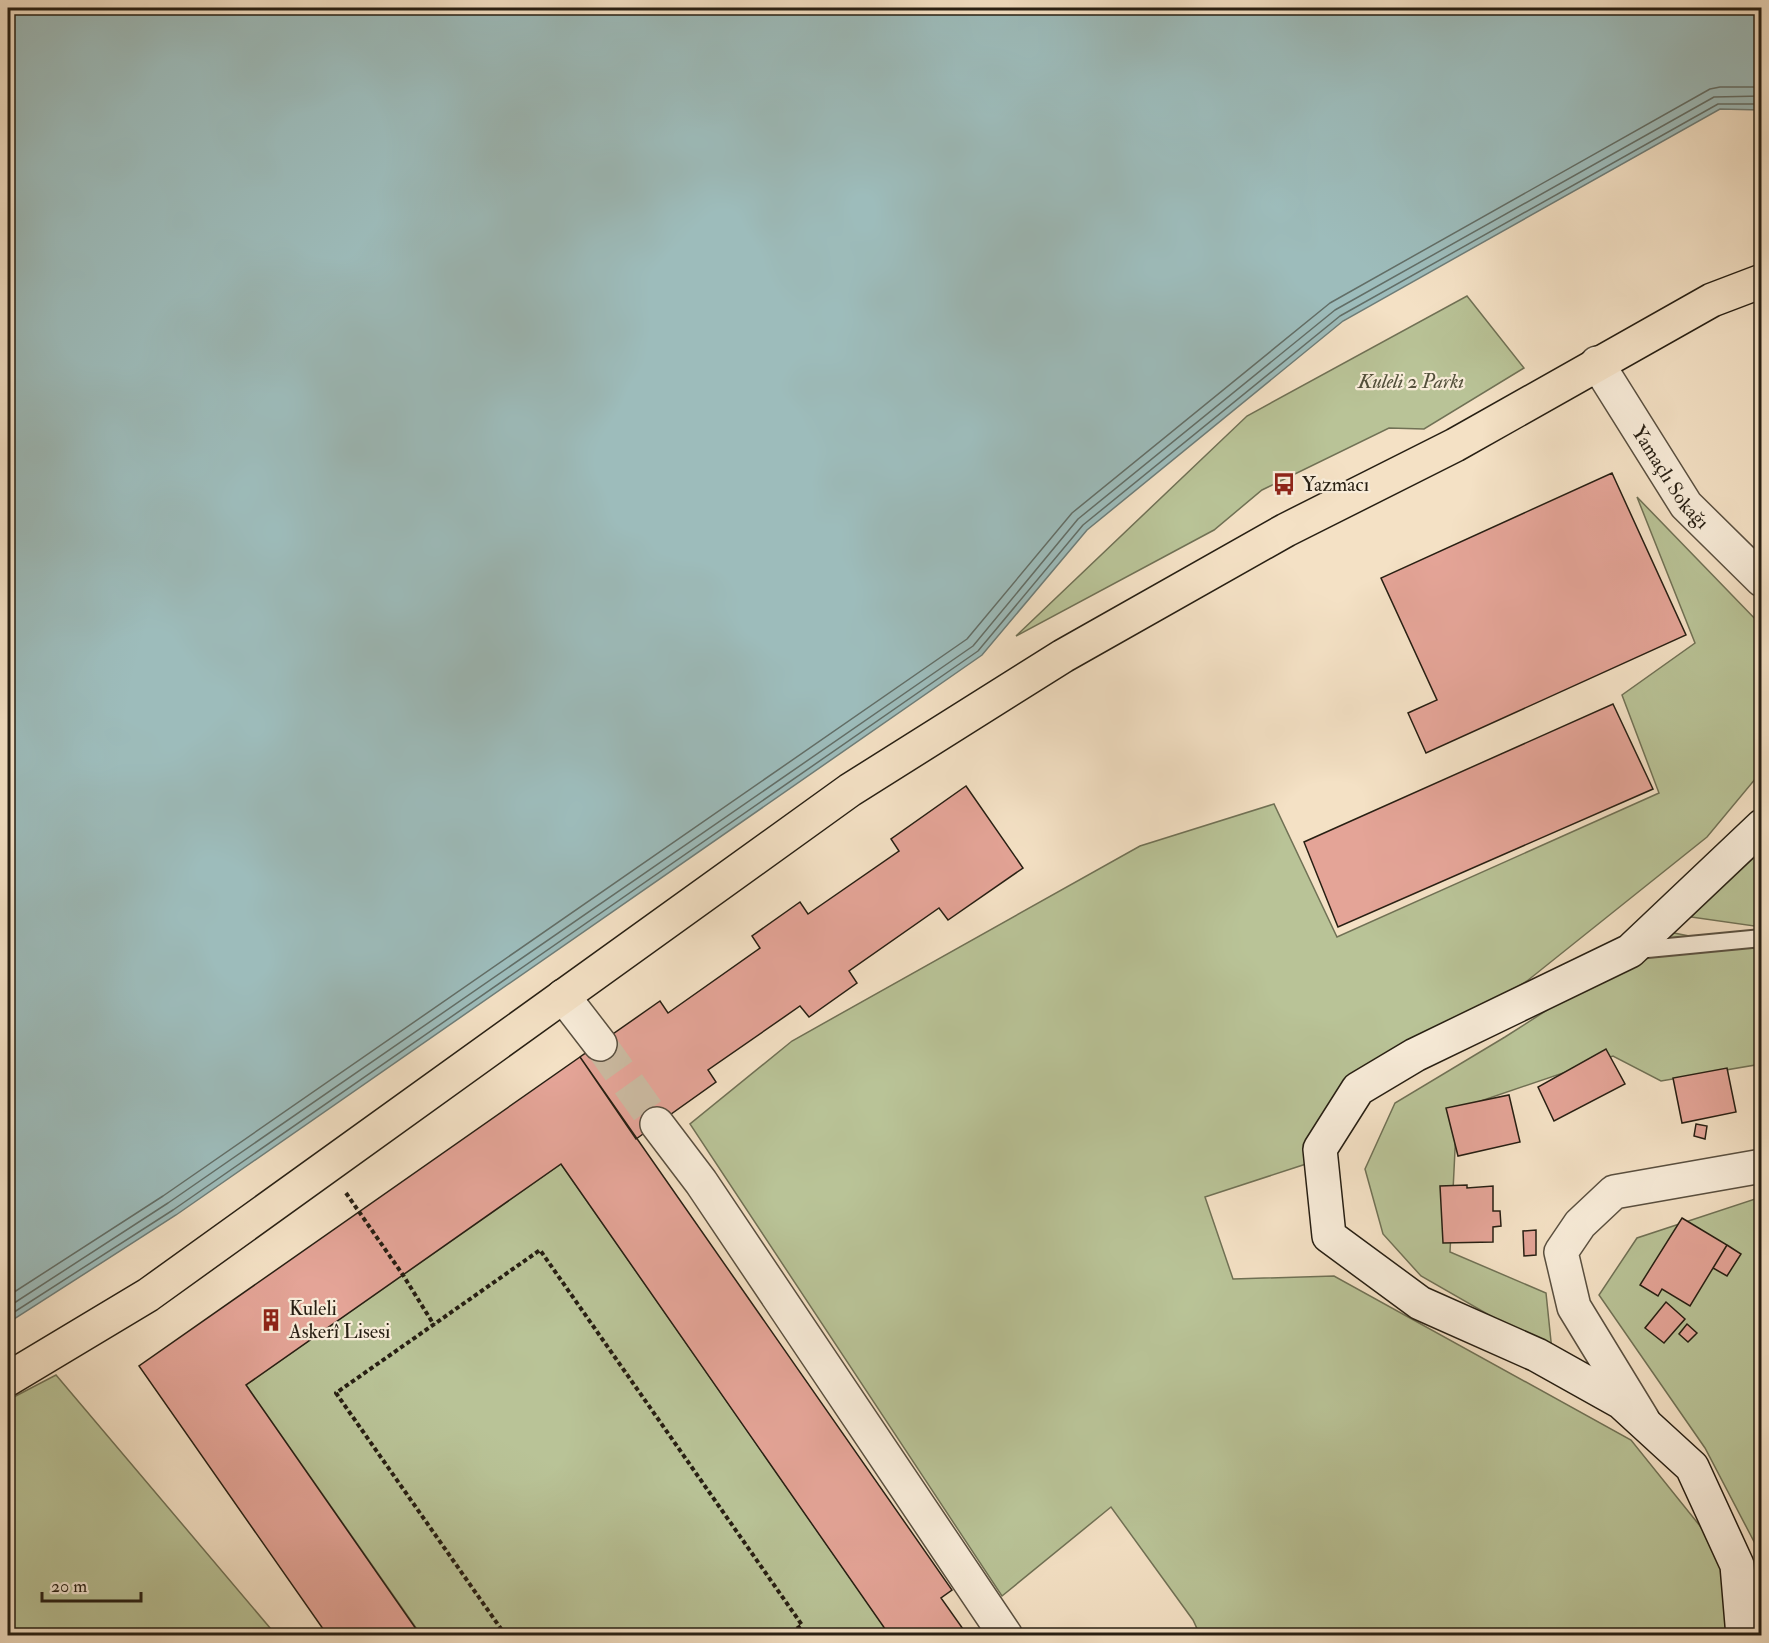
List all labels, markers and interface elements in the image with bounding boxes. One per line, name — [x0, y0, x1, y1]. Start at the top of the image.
park label: Kuleli 2 Parkı — [1357, 369, 1464, 394]
street label: Yamaçlı Sokağı — [1627, 421, 1715, 534]
bus stop icon: Yazmacı — [1271, 471, 1297, 497]
place label: Yazmacı — [1302, 472, 1369, 497]
place label: Kuleli Askerî Lisesi — [288, 1296, 390, 1344]
building icon: Kuleli Askerî Lisesi — [258, 1307, 284, 1333]
scale bar — [42, 1565, 141, 1603]
text: 20 m — [51, 1575, 87, 1598]

